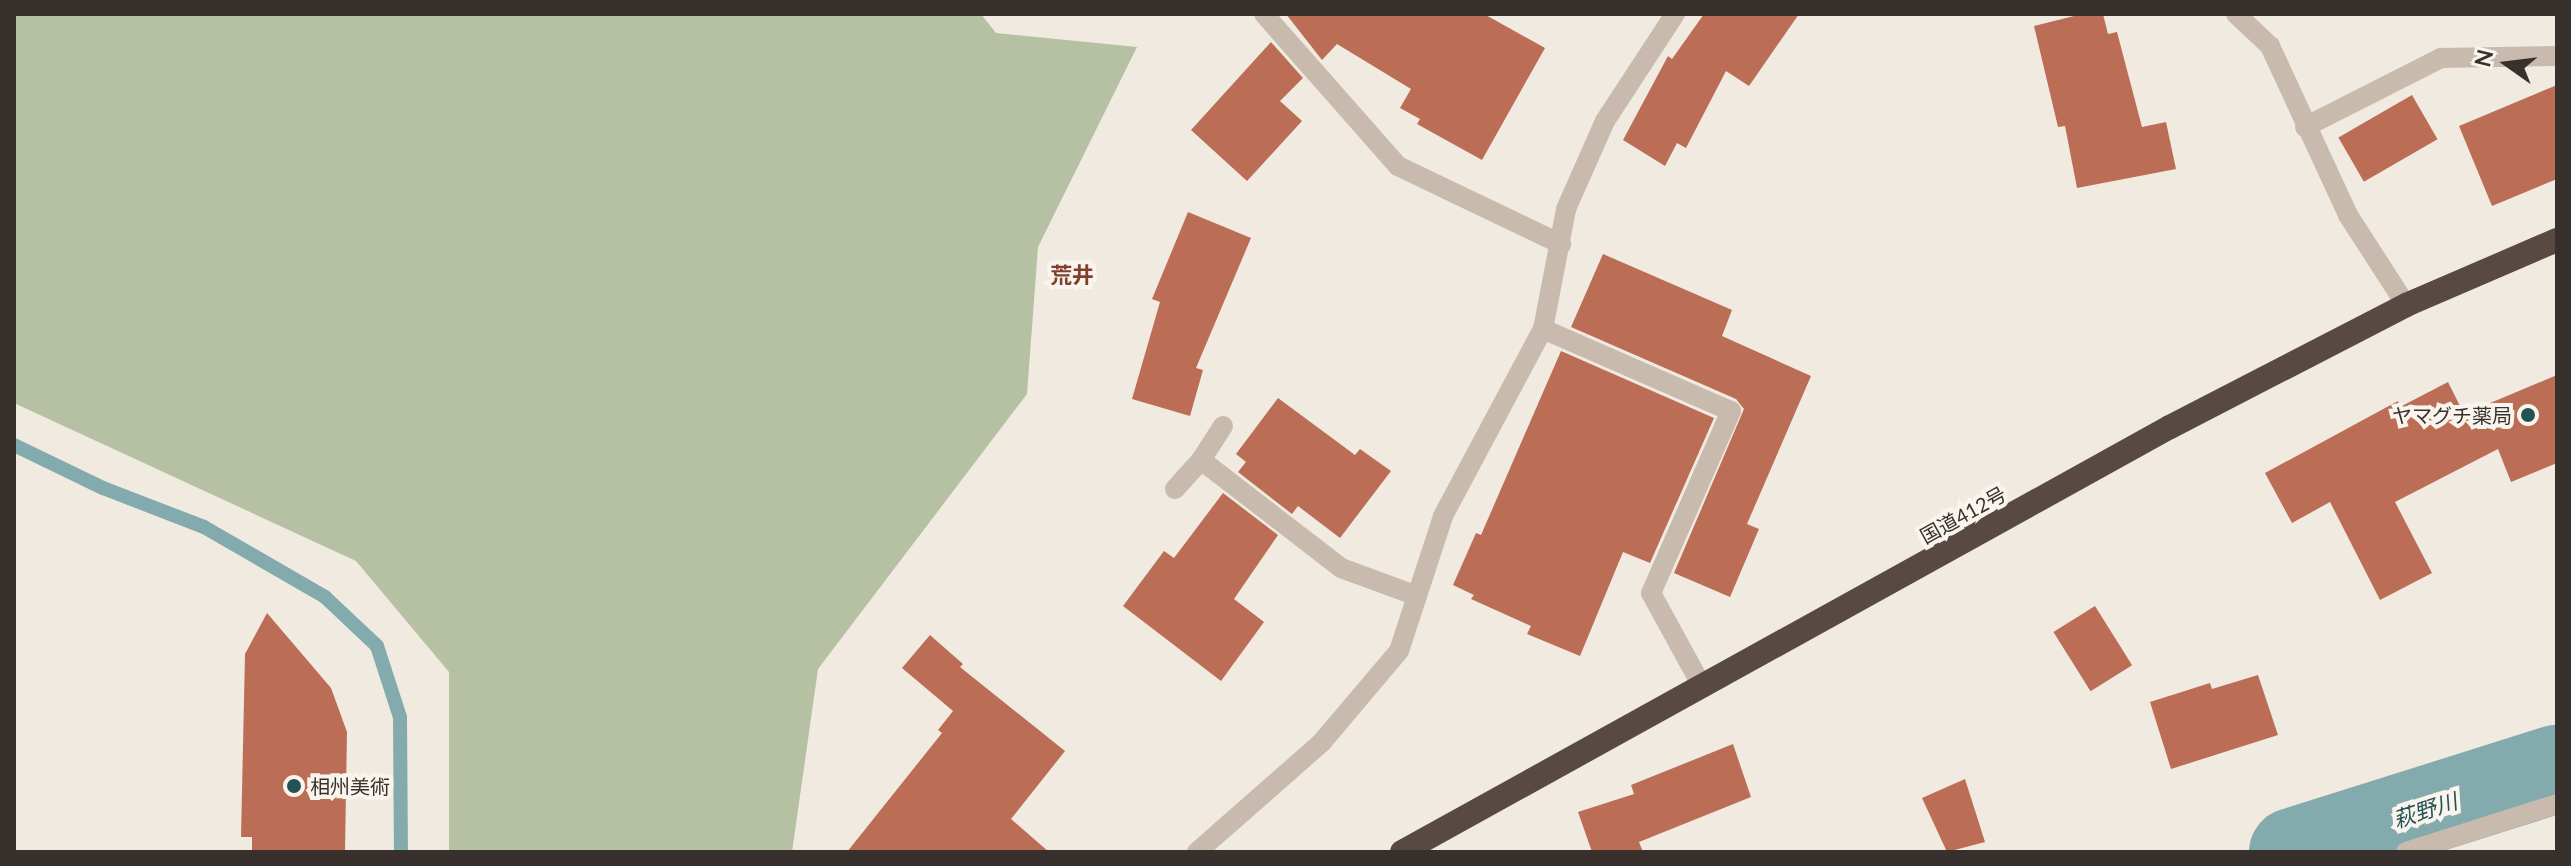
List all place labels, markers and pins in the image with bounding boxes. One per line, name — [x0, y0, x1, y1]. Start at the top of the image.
place label: ヤマグチ薬局 — [2392, 403, 2512, 427]
marker: ヤマグチ薬局 — [2519, 406, 2537, 424]
place label: 相州美術 — [310, 774, 390, 798]
marker: 相州美術 — [285, 777, 303, 795]

